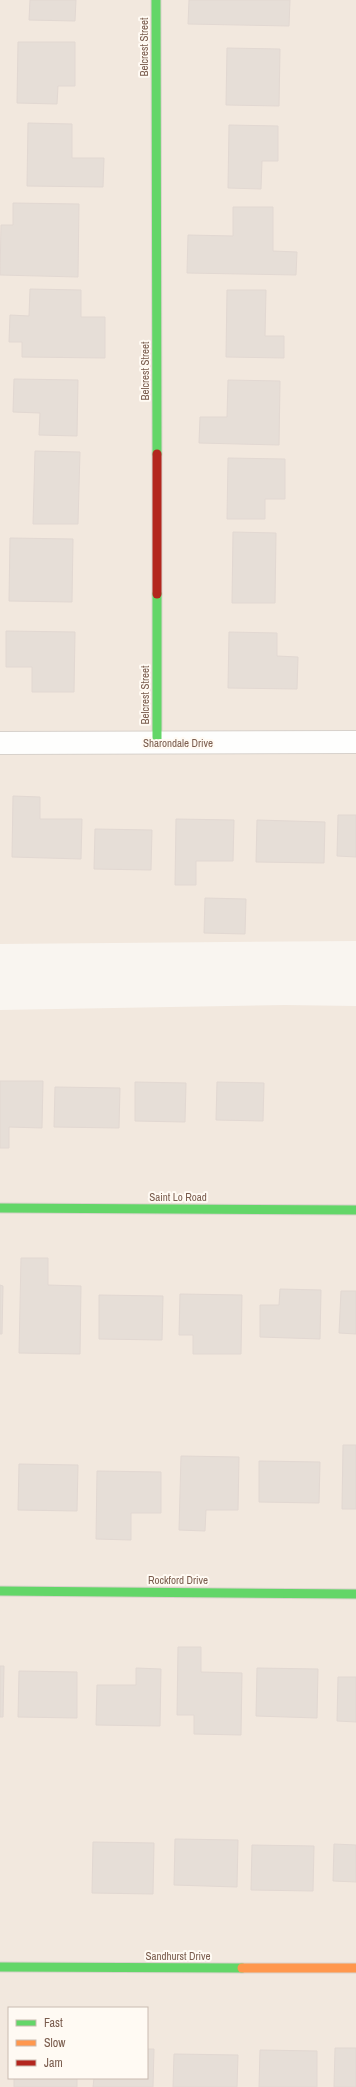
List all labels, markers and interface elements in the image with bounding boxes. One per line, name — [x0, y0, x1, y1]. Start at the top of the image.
street label: Belcrest Street — [137, 17, 151, 77]
street label: Belcrest Street — [138, 341, 152, 401]
street label: Belcrest Street — [138, 665, 152, 725]
street label: Sharondale Drive — [143, 736, 213, 750]
street label: Saint Lo Road — [149, 1190, 207, 1204]
street label: Rockford Drive — [148, 1573, 208, 1587]
street label: Sandhurst Drive — [145, 1949, 211, 1963]
legend — [8, 2007, 148, 2079]
text: Fast — [44, 2015, 63, 2031]
text: Slow — [44, 2035, 66, 2051]
text: Jam — [44, 2055, 63, 2071]

